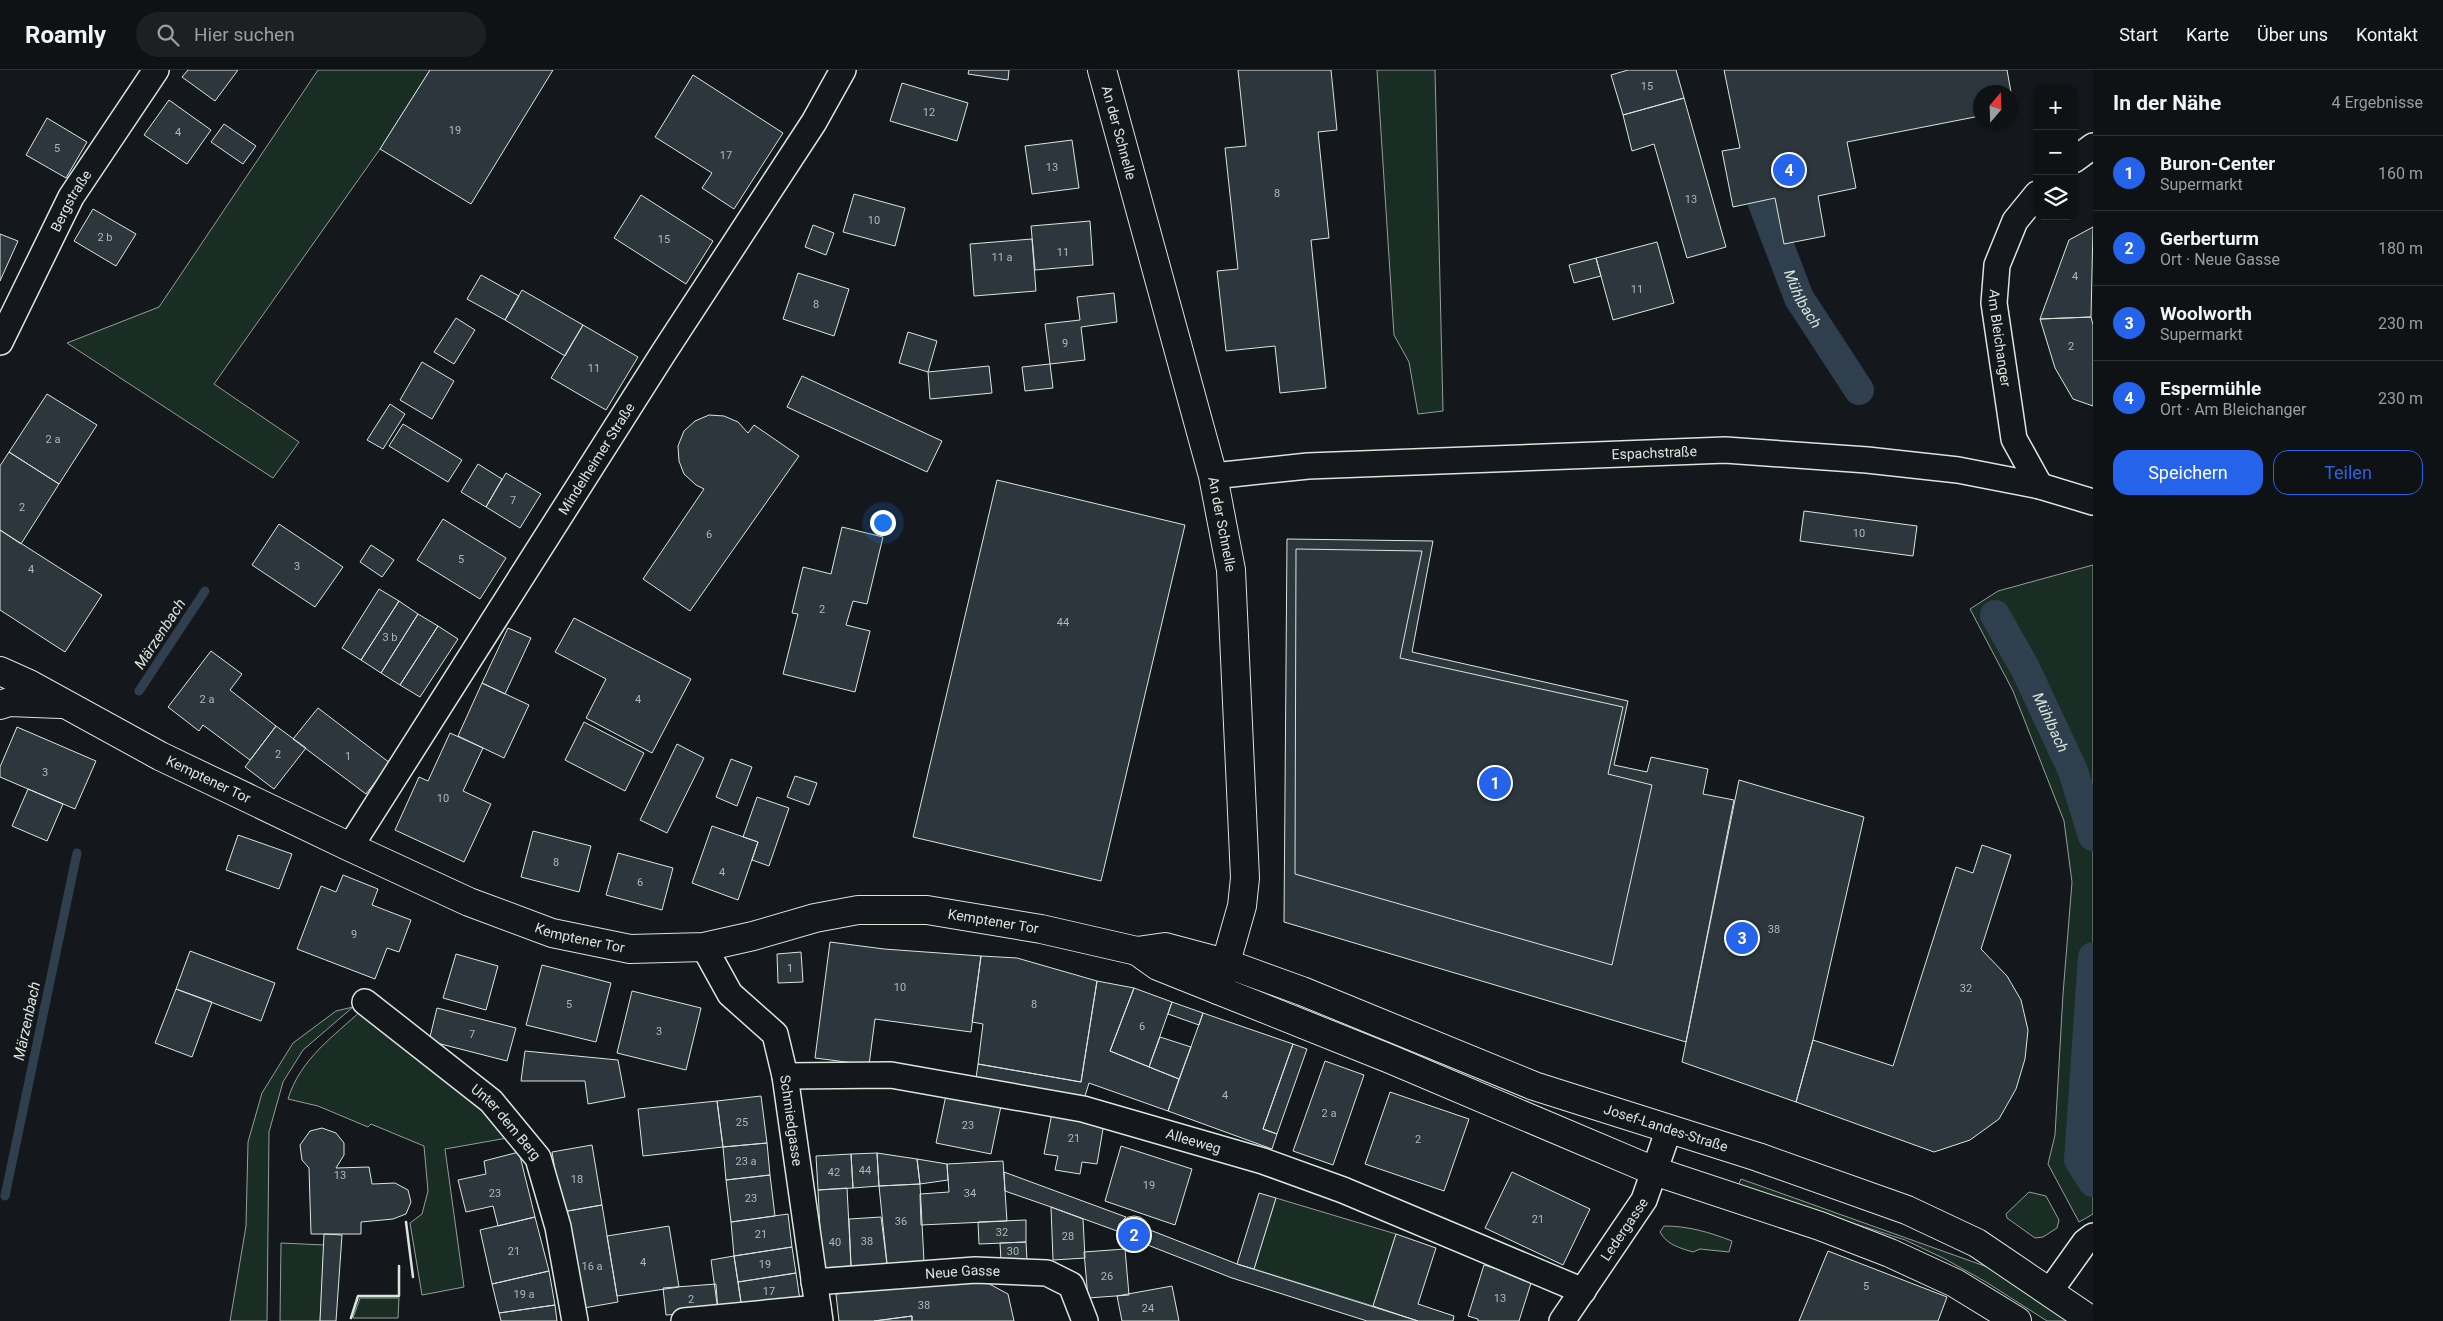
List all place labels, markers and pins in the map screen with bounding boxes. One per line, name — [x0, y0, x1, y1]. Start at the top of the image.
pin: 4 — [1773, 151, 1805, 189]
pin: 1 — [1479, 764, 1511, 802]
pin: 3 — [1726, 919, 1758, 957]
pin: 2 — [1118, 1216, 1150, 1254]

